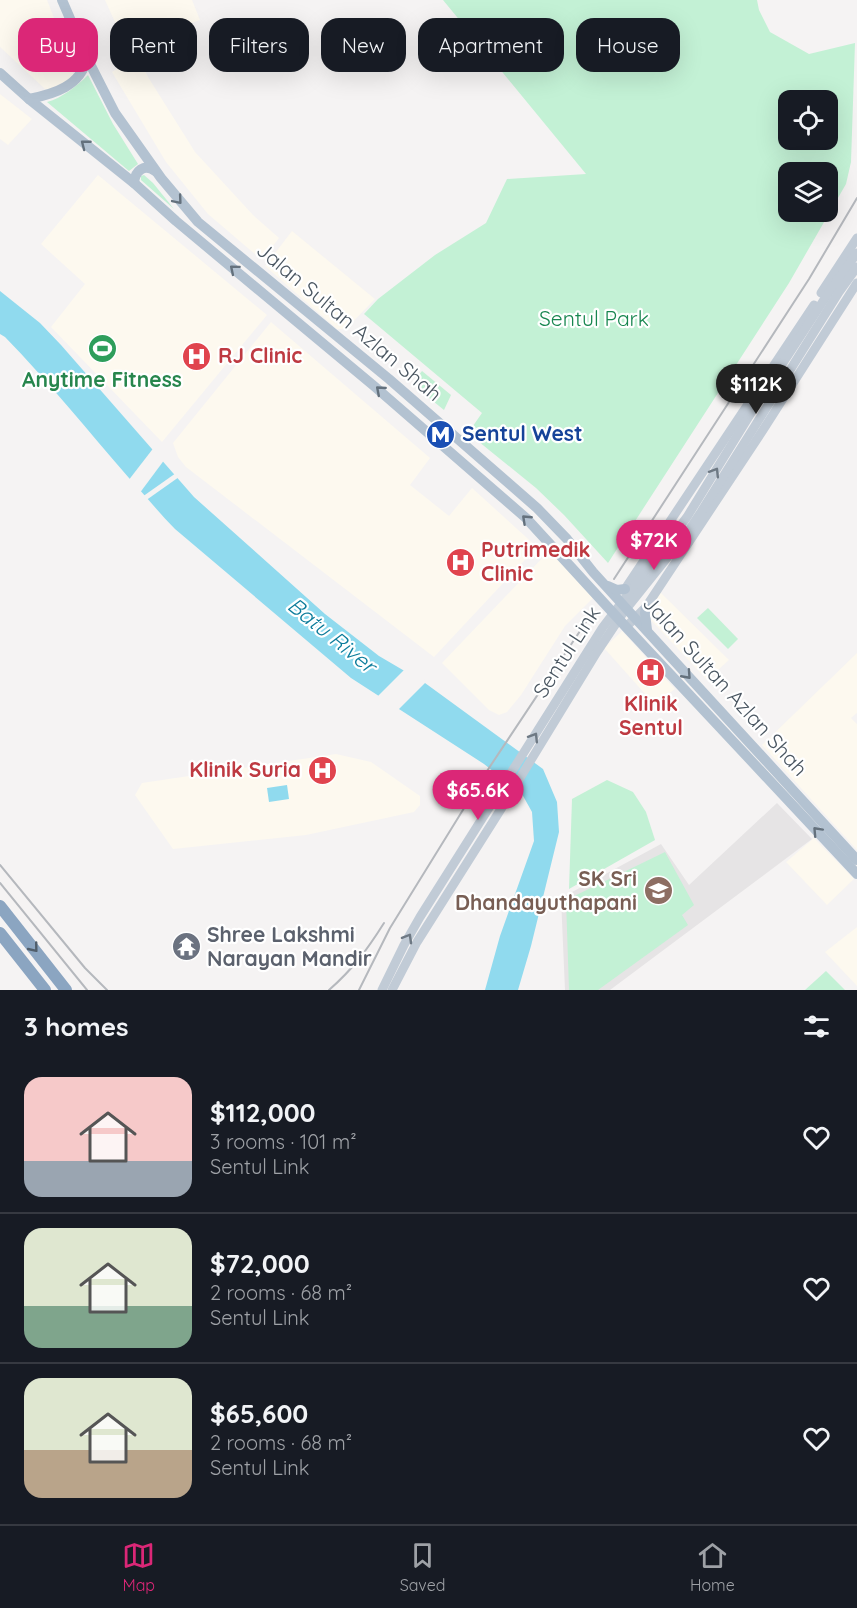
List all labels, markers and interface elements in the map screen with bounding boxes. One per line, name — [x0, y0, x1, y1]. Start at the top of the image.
chip: Buy — [18, 18, 98, 72]
chip: Rent — [110, 18, 197, 72]
chip: Filters — [209, 18, 309, 72]
chip: New — [321, 18, 406, 72]
chip: Apartment — [418, 18, 564, 72]
chip: House — [576, 18, 680, 72]
map controls — [778, 90, 838, 222]
button: locate — [778, 90, 838, 150]
one-way arrow — [81, 140, 92, 151]
button: layers — [778, 162, 838, 222]
one-way arrow — [171, 194, 182, 205]
street label: Jalan Sultan Azlan Shah — [252, 236, 448, 406]
one-way arrow — [230, 266, 241, 277]
park label: Sentul Park — [539, 305, 649, 331]
sports icon: Anytime Fitness — [86, 333, 118, 365]
hospital icon: RJ Clinic — [181, 340, 213, 372]
place label: RJ Clinic — [218, 342, 302, 368]
pin: $112K — [714, 364, 798, 415]
place label: Anytime Fitness — [22, 366, 182, 392]
text: $112K — [730, 371, 782, 396]
one-way arrow — [376, 386, 387, 397]
metro station icon: Sentul West — [425, 418, 457, 450]
place label: Sentul West — [462, 420, 583, 446]
one-way arrow — [707, 468, 719, 478]
one-way arrow — [523, 515, 533, 526]
pin: $72K — [618, 520, 690, 571]
text: $72K — [630, 527, 678, 552]
place label: Putrimedik Clinic — [481, 536, 590, 586]
hospital icon: Putrimedik Clinic — [444, 546, 476, 578]
street label: Jalan Sultan Azlan Shah — [638, 590, 814, 781]
water label: Batu River — [282, 591, 384, 681]
street label: Sentul Link — [527, 601, 606, 702]
hospital icon: Klinik Sentul — [635, 657, 667, 689]
one-way arrow — [680, 668, 691, 678]
place label: Klinik Sentul — [619, 690, 683, 740]
one-way arrow — [527, 733, 539, 743]
hospital icon: Klinik Suria — [306, 754, 338, 786]
place label: Klinik Suria — [189, 756, 301, 782]
pin: $65.6K — [429, 770, 527, 821]
text: $65.6K — [447, 777, 509, 802]
one-way arrow — [813, 828, 824, 839]
place label: SK Sri Dhandayuthapani — [455, 865, 637, 915]
school or university icon: SK Sri Dhandayuthapani — [642, 875, 674, 907]
place label: Shree Lakshmi Narayan Mandir — [207, 921, 372, 971]
temple icon: Shree Lakshmi Narayan Mandir — [170, 931, 202, 963]
one-way arrow — [401, 934, 413, 944]
one-way arrow — [26, 941, 37, 952]
text: 3 homes — [24, 1010, 129, 1043]
icon: filters — [800, 1010, 833, 1043]
text: $112,000 — [210, 1096, 316, 1129]
icon: home — [72, 1101, 144, 1173]
icon: heart — [800, 1121, 833, 1154]
text: 3 rooms · 101 m² — [210, 1129, 357, 1154]
text: Sentul Link — [210, 1154, 310, 1179]
text: $72,000 — [210, 1247, 310, 1280]
icon: home — [72, 1252, 144, 1324]
icon: heart — [800, 1272, 833, 1305]
text: 2 rooms · 68 m² — [210, 1280, 352, 1305]
text: Sentul Link — [210, 1305, 310, 1330]
text: $65,600 — [210, 1397, 308, 1430]
icon: home — [72, 1402, 144, 1474]
icon: heart — [800, 1422, 833, 1455]
text: 2 rooms · 68 m² — [210, 1430, 352, 1455]
text: Sentul Link — [210, 1455, 310, 1480]
tab: Map — [122, 1539, 155, 1595]
tab: Saved — [400, 1539, 445, 1595]
tab: Home — [690, 1539, 735, 1595]

